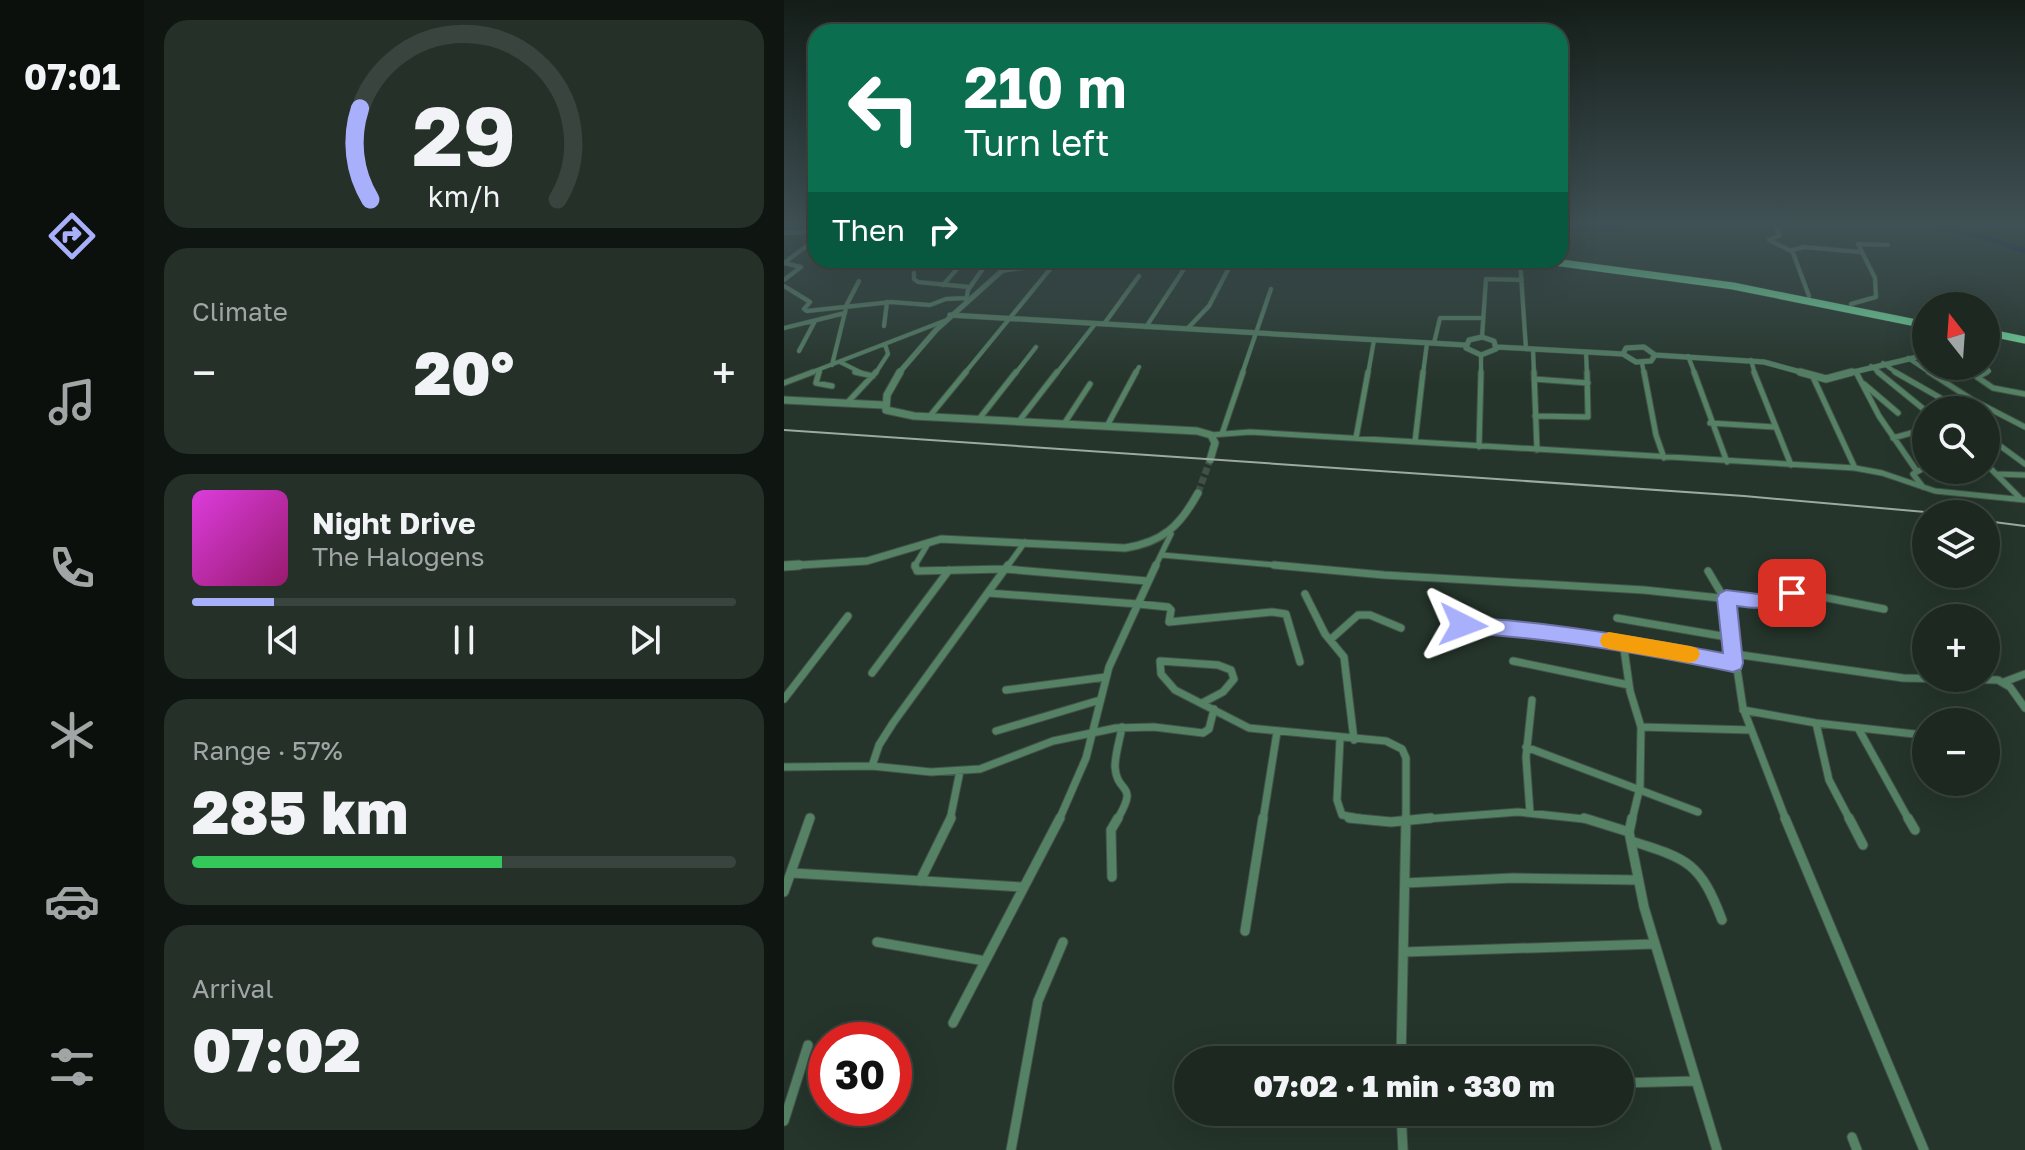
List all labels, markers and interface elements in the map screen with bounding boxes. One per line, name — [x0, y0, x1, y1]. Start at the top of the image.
text: 210 m — [964, 53, 1126, 120]
text: 07:01 — [24, 55, 120, 98]
icon: left — [832, 56, 936, 160]
text: 29 — [412, 84, 516, 184]
text: Turn left — [964, 121, 1110, 164]
text: km/h — [428, 179, 500, 213]
icon: directions — [44, 208, 100, 264]
icon: right — [921, 208, 965, 252]
text: Then — [832, 212, 905, 248]
north arrow — [1912, 292, 2000, 380]
map controls — [1912, 292, 2000, 796]
text: Climate — [192, 296, 288, 327]
text: 20° — [414, 336, 514, 408]
text: − — [192, 346, 216, 399]
text: + — [712, 346, 736, 399]
icon: music — [44, 374, 100, 430]
button: search — [1912, 396, 2000, 484]
button: layers — [1912, 500, 2000, 588]
text: Night Drive — [312, 505, 476, 541]
icon: phone — [44, 540, 100, 596]
text: The Halogens — [312, 541, 485, 572]
pin — [1758, 559, 1826, 627]
icon: arrive — [1770, 571, 1814, 615]
position arrow — [1421, 583, 1505, 667]
button: + — [1912, 604, 2000, 692]
icon: previous — [261, 618, 305, 662]
icon: pause — [442, 618, 486, 662]
icon: next — [623, 618, 667, 662]
icon: climate — [44, 707, 100, 763]
button: − — [1912, 708, 2000, 796]
text: Range · 57% — [192, 735, 343, 766]
text: 285 km — [192, 775, 408, 847]
icon: car — [44, 873, 100, 929]
text: Arrival — [192, 973, 273, 1004]
text: 07:02 — [192, 1013, 361, 1085]
speed limit sign: 30 — [808, 1022, 912, 1126]
icon: filters — [44, 1039, 100, 1095]
text: 07:02 · 1 min · 330 m — [1253, 1068, 1555, 1104]

